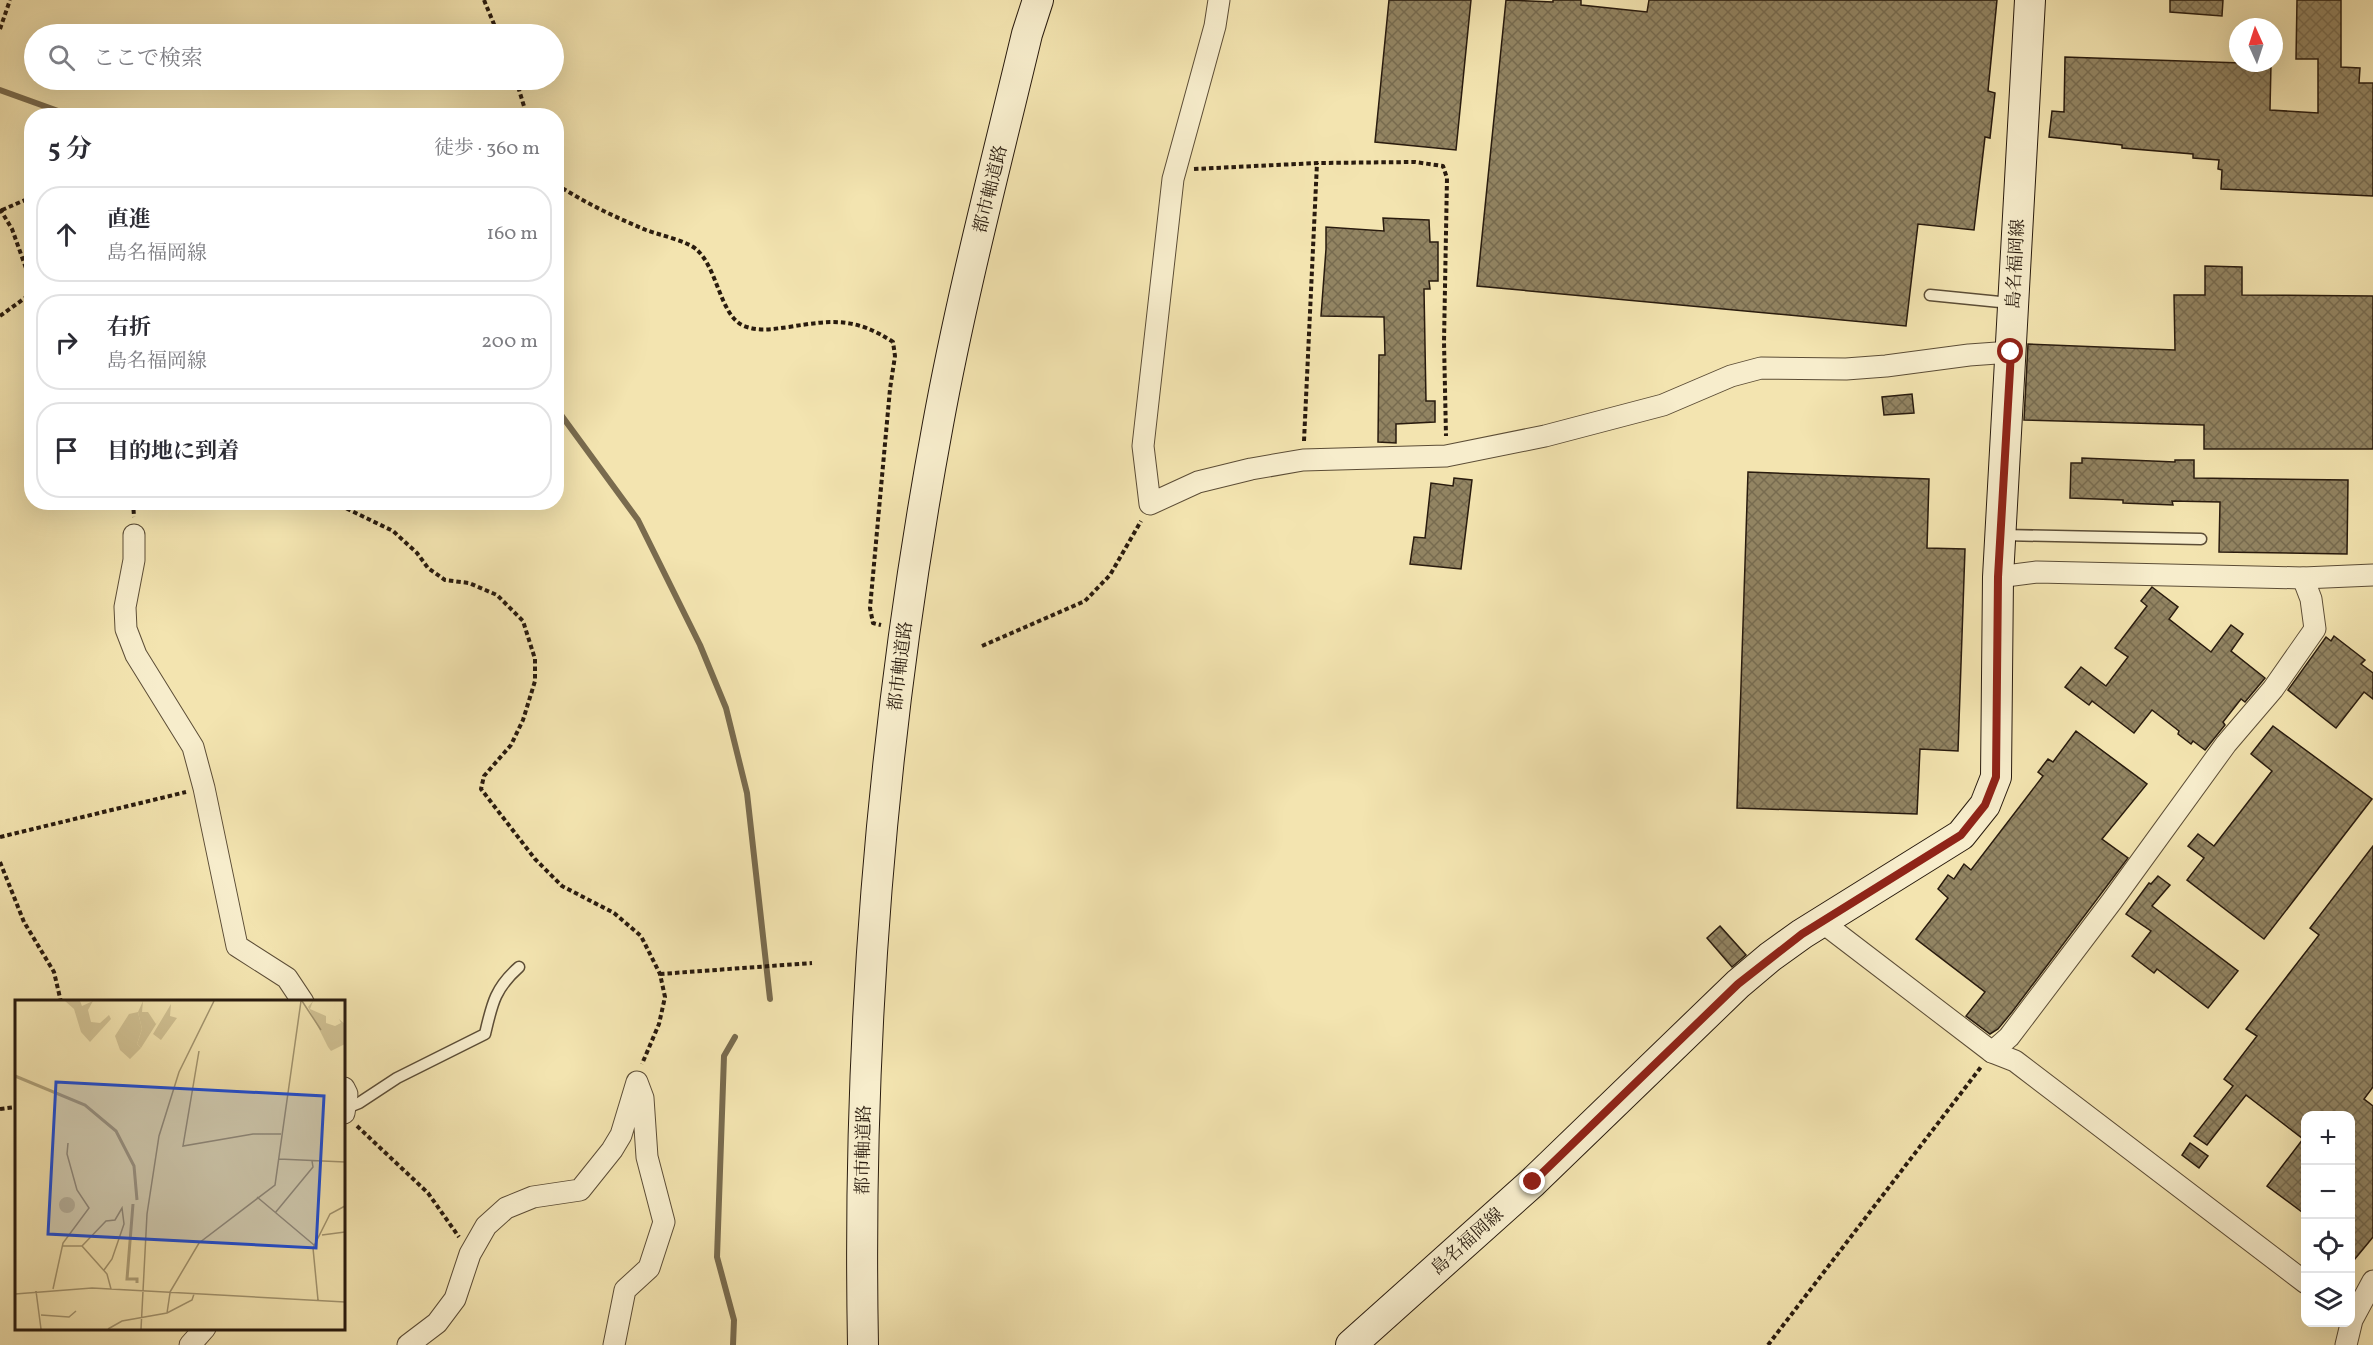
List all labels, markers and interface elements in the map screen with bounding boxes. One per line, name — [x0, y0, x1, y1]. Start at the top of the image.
north arrow — [2229, 18, 2283, 72]
search box — [24, 24, 564, 90]
icon: search — [45, 41, 78, 74]
text: ここで検索 — [93, 44, 203, 75]
text: 5 分 — [48, 132, 92, 168]
text: 徒歩 · 360 m — [434, 135, 540, 163]
street label: 都市軸道路 — [968, 143, 1014, 236]
text: 直進 — [107, 205, 151, 236]
icon: ahead — [50, 218, 83, 251]
street label: 島名福岡線 — [2002, 218, 2031, 310]
text: 160 m — [486, 220, 538, 248]
text: 島名福岡線 — [107, 240, 207, 268]
text: 右折 — [107, 313, 151, 344]
icon: right — [50, 326, 83, 359]
text: 200 m — [481, 328, 538, 356]
route start — [1997, 338, 2023, 364]
text: 島名福岡線 — [107, 348, 207, 376]
icon: arrive — [50, 434, 83, 467]
text: 目的地に到着 — [107, 437, 239, 468]
street label: 都市軸道路 — [884, 620, 919, 712]
inset map — [15, 1000, 345, 1330]
street label: 都市軸道路 — [851, 1105, 878, 1195]
map controls — [2301, 1111, 2355, 1327]
button: + — [2301, 1111, 2355, 1165]
button: − — [2301, 1165, 2355, 1219]
route end — [1519, 1168, 1545, 1194]
street label: 島名福岡線 — [1426, 1203, 1510, 1282]
button: locate — [2301, 1219, 2355, 1273]
button: layers — [2301, 1273, 2355, 1327]

